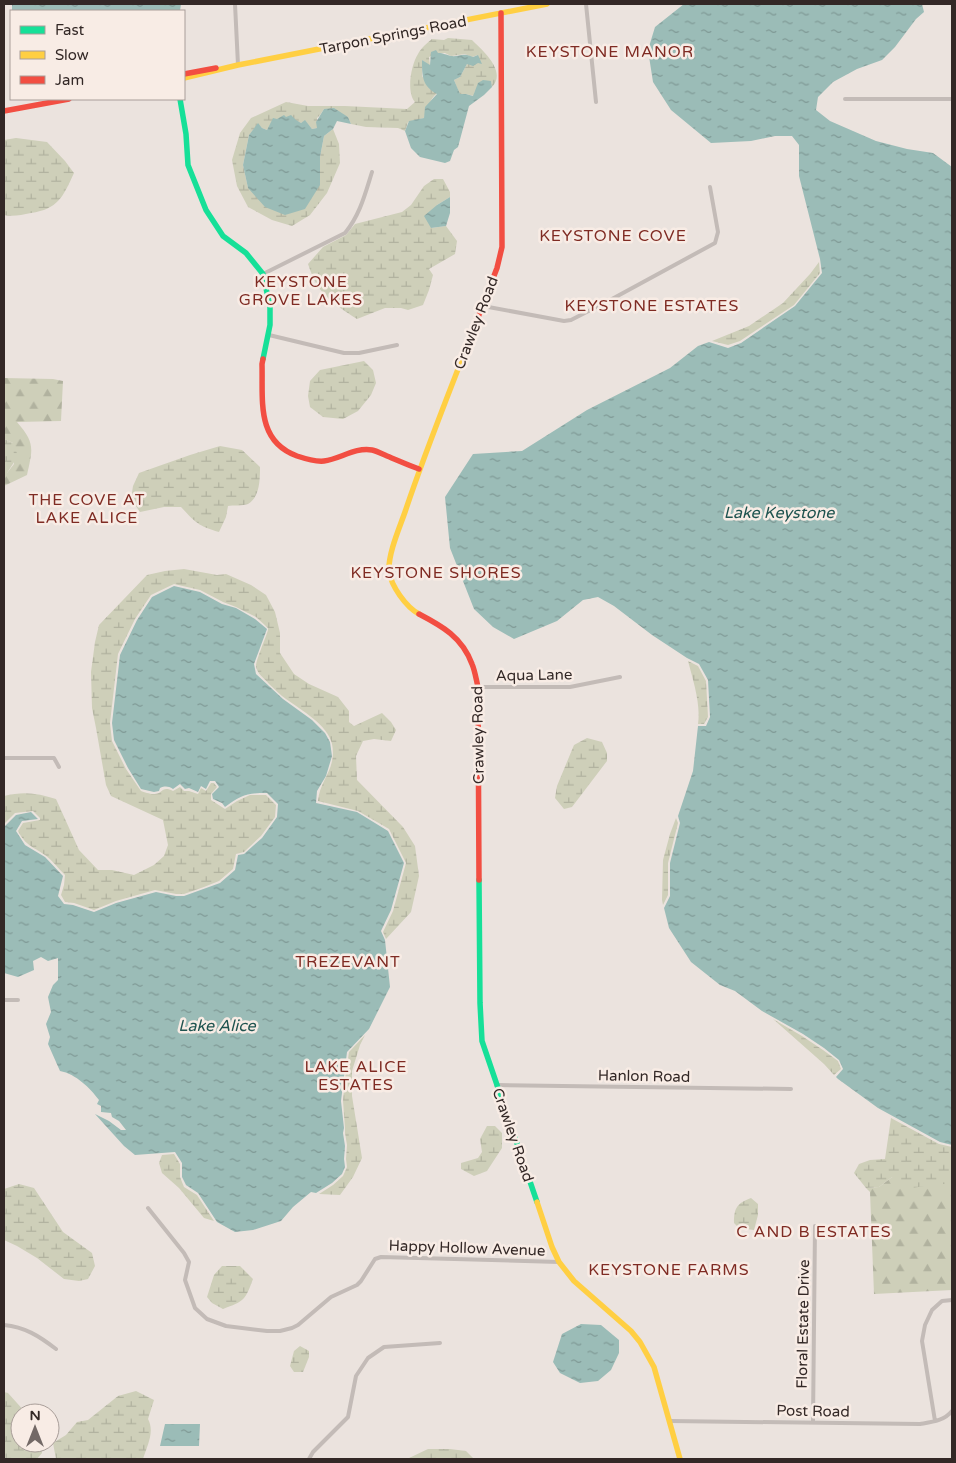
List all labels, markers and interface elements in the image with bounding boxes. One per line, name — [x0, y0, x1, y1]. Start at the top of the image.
legend — [10, 10, 185, 100]
street label: Tarpon Springs Road — [318, 12, 468, 58]
text: Fast — [55, 21, 85, 39]
district label: KEYSTONE MANOR — [526, 42, 694, 62]
text: Slow — [55, 46, 89, 64]
text: Jam — [55, 71, 84, 89]
district label: KEYSTONE COVE — [539, 226, 687, 246]
district label: KEYSTONE GROVE LAKES — [239, 272, 363, 310]
street label: Crawley Road — [450, 274, 502, 372]
district label: KEYSTONE ESTATES — [565, 296, 739, 316]
district label: THE COVE AT LAKE ALICE — [29, 490, 145, 528]
water label: Lake Keystone — [724, 503, 835, 523]
district label: KEYSTONE SHORES — [350, 563, 522, 583]
street label: Aqua Lane — [496, 665, 572, 685]
street label: Crawley Road — [468, 686, 488, 784]
district label: TREZEVANT — [295, 952, 401, 972]
water label: Lake Alice — [178, 1016, 257, 1036]
district label: LAKE ALICE ESTATES — [305, 1057, 407, 1095]
street label: Hanlon Road — [598, 1066, 690, 1086]
street label: Crawley Road — [489, 1086, 537, 1184]
district label: C AND B ESTATES — [736, 1222, 892, 1242]
street label: Happy Hollow Avenue — [388, 1236, 546, 1260]
street label: Floral Estate Drive — [793, 1259, 813, 1389]
district label: KEYSTONE FARMS — [588, 1260, 750, 1280]
street label: Post Road — [776, 1401, 850, 1421]
north arrow — [10, 1403, 60, 1453]
text: N — [29, 1407, 41, 1424]

